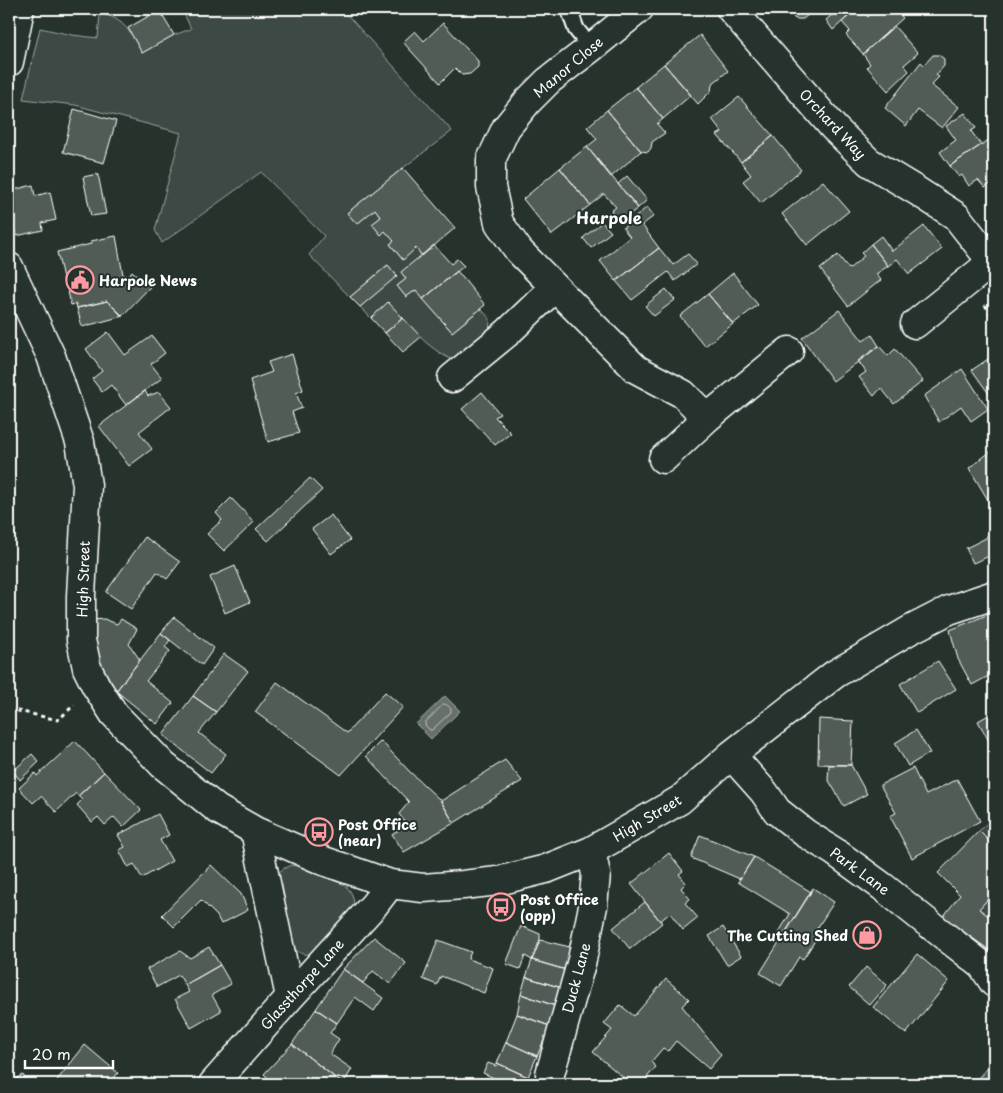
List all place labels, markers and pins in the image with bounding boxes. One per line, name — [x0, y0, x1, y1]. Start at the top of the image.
public building icon: Harpole News — [65, 265, 95, 295]
place label: Harpole News — [99, 270, 197, 291]
place label: Post Office (near) — [338, 814, 417, 851]
bus stop icon: Post Office (near) — [304, 817, 334, 847]
place label: Post Office (opp) — [520, 889, 599, 926]
bus stop icon: Post Office (opp) — [486, 892, 516, 922]
shop icon: The Cutting Shed — [852, 920, 882, 950]
place label: The Cutting Shed — [727, 925, 848, 946]

